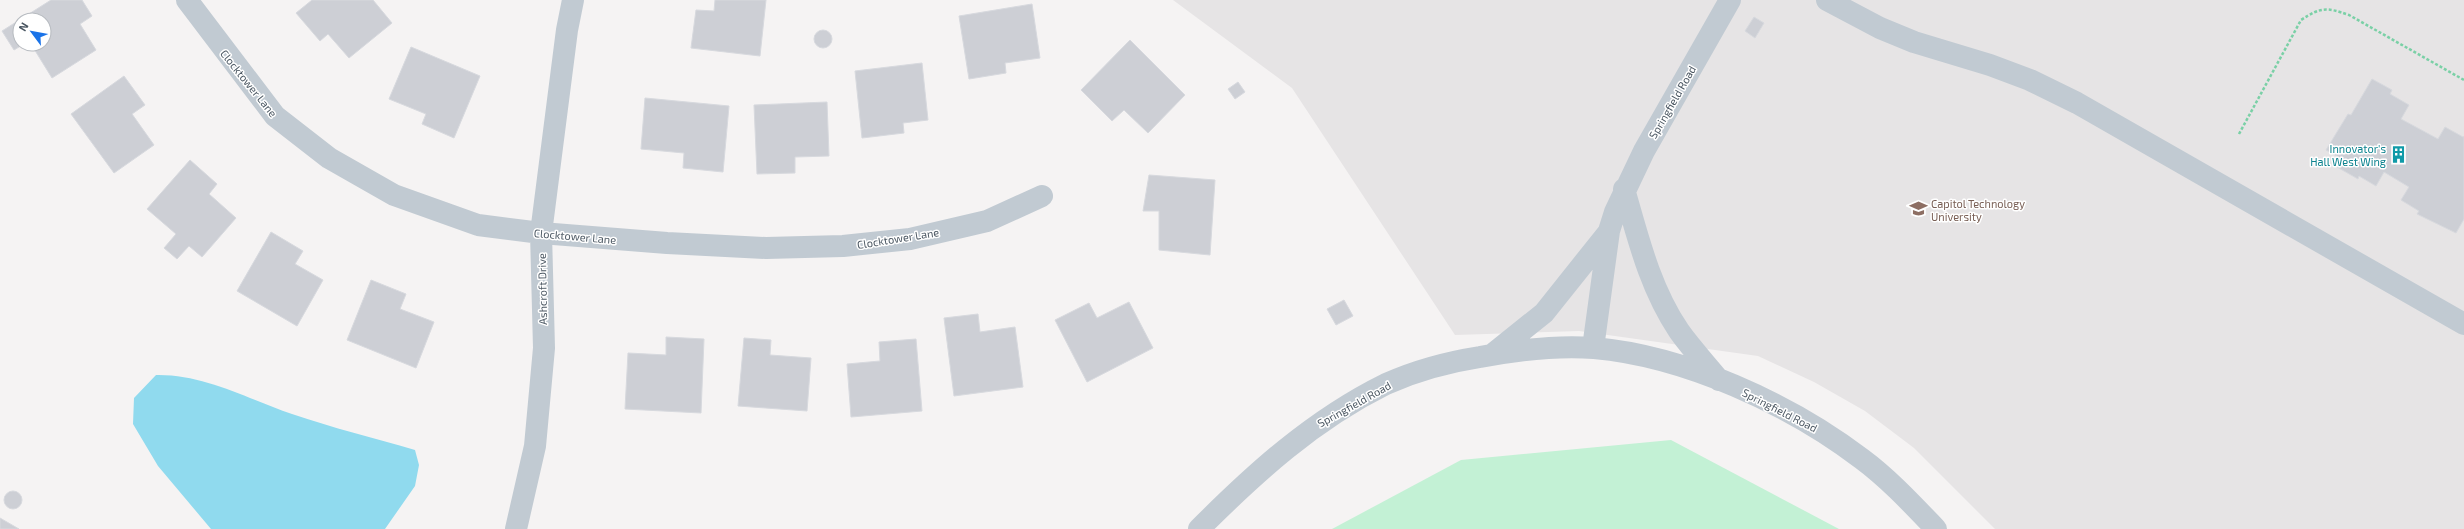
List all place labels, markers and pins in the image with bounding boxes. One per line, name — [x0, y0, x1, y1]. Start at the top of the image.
place label: Innovator's Hall West Wing — [2310, 142, 2386, 168]
building icon: Innovator's Hall West Wing — [2389, 144, 2409, 164]
place label: Capitol Technology University — [1931, 197, 2025, 223]
school or university icon: Capitol Technology University — [1908, 199, 1928, 219]

